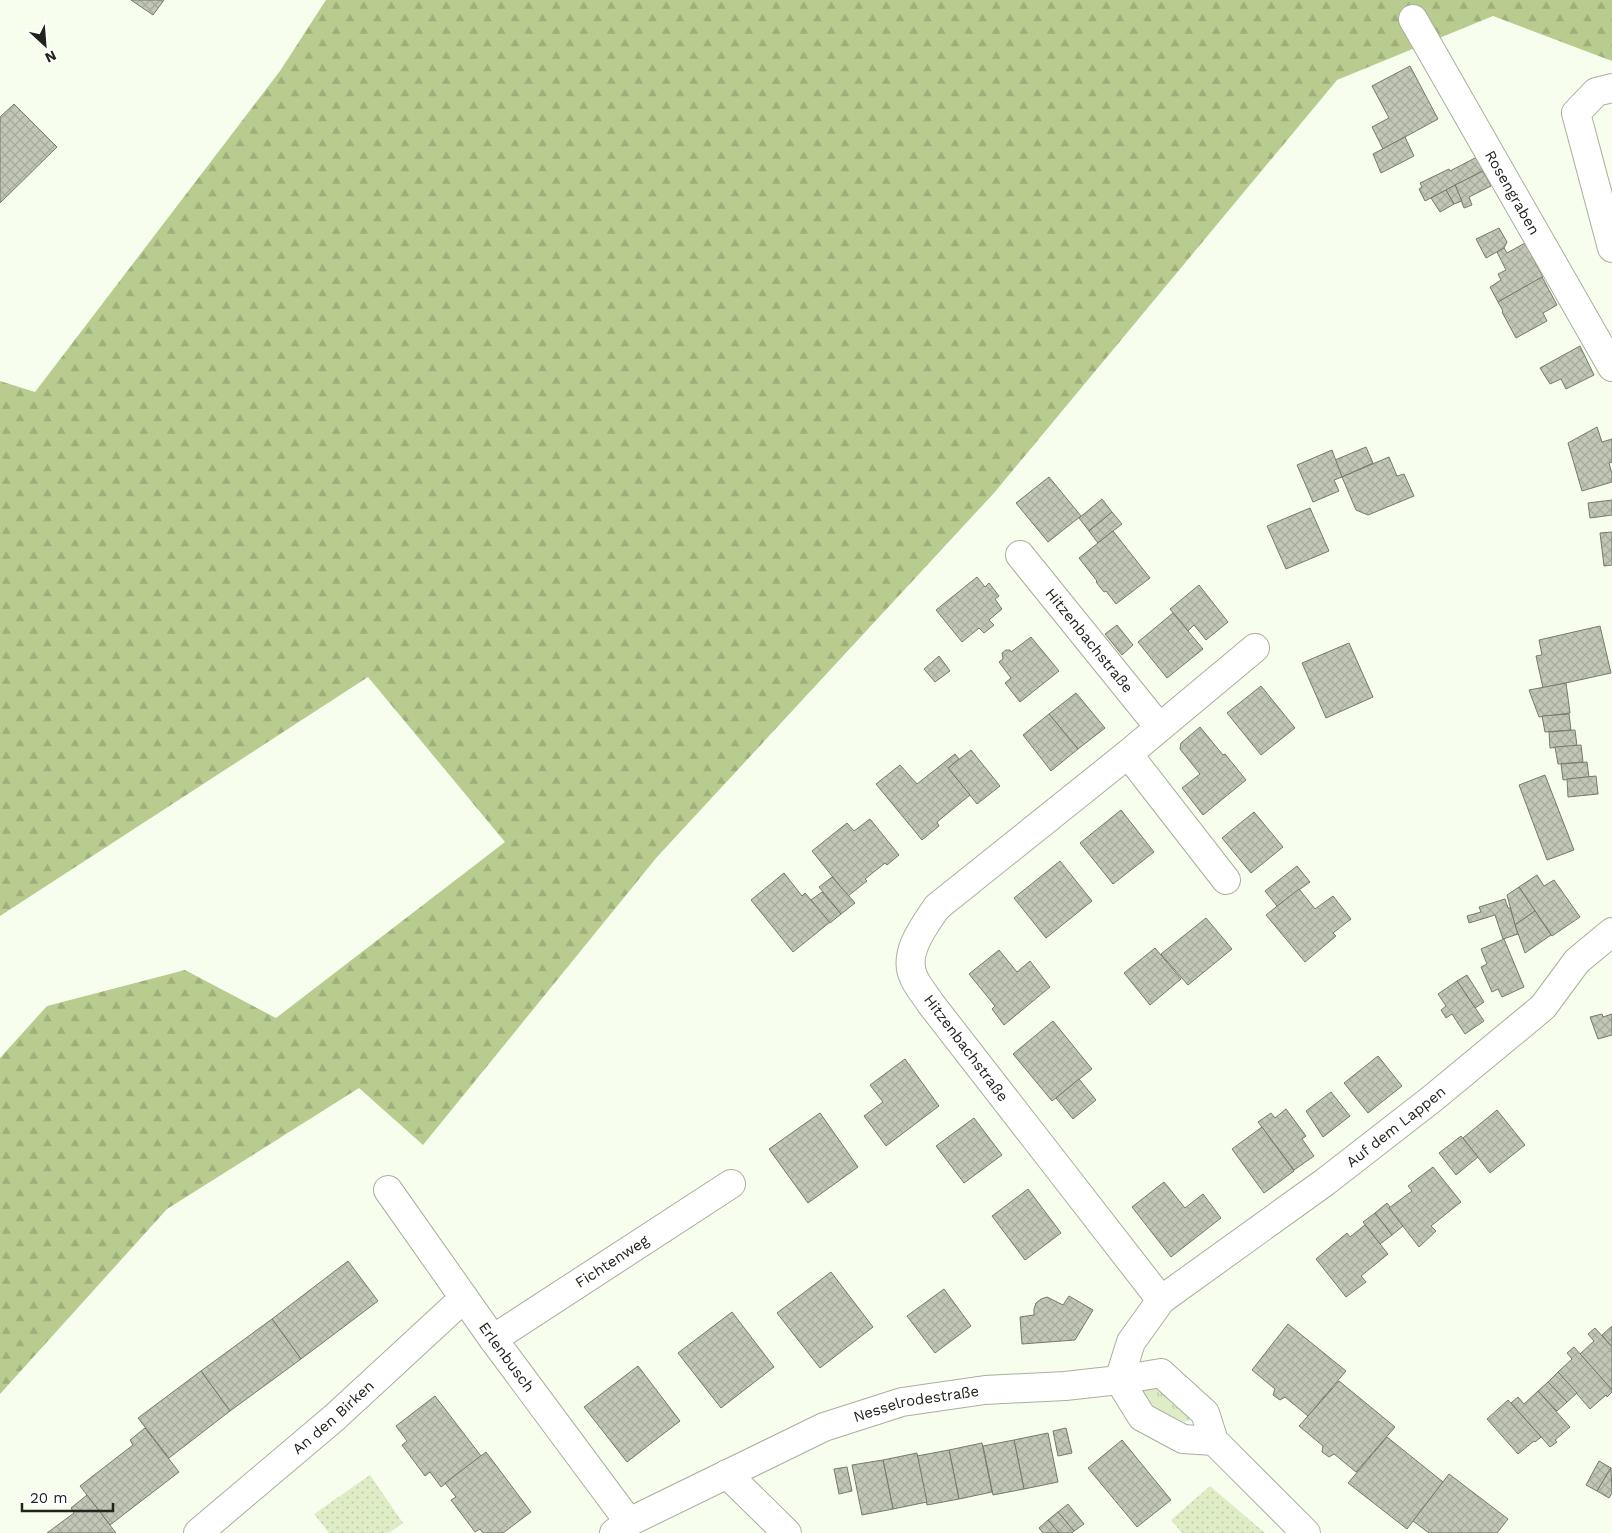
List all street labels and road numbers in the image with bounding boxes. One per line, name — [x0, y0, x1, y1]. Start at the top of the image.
street label: Rosengraben — [1481, 147, 1544, 238]
street label: Hitzenbachstraße — [1042, 585, 1137, 696]
street label: Hitzenbachstraße — [920, 991, 1012, 1105]
street label: Auf dem Lappen — [1343, 1082, 1449, 1171]
street label: Fichtenweg — [572, 1231, 652, 1292]
street label: Erlenbusch — [475, 1319, 538, 1396]
street label: An den Birken — [289, 1377, 378, 1458]
street label: Nesselrodestraße — [851, 1382, 980, 1426]

